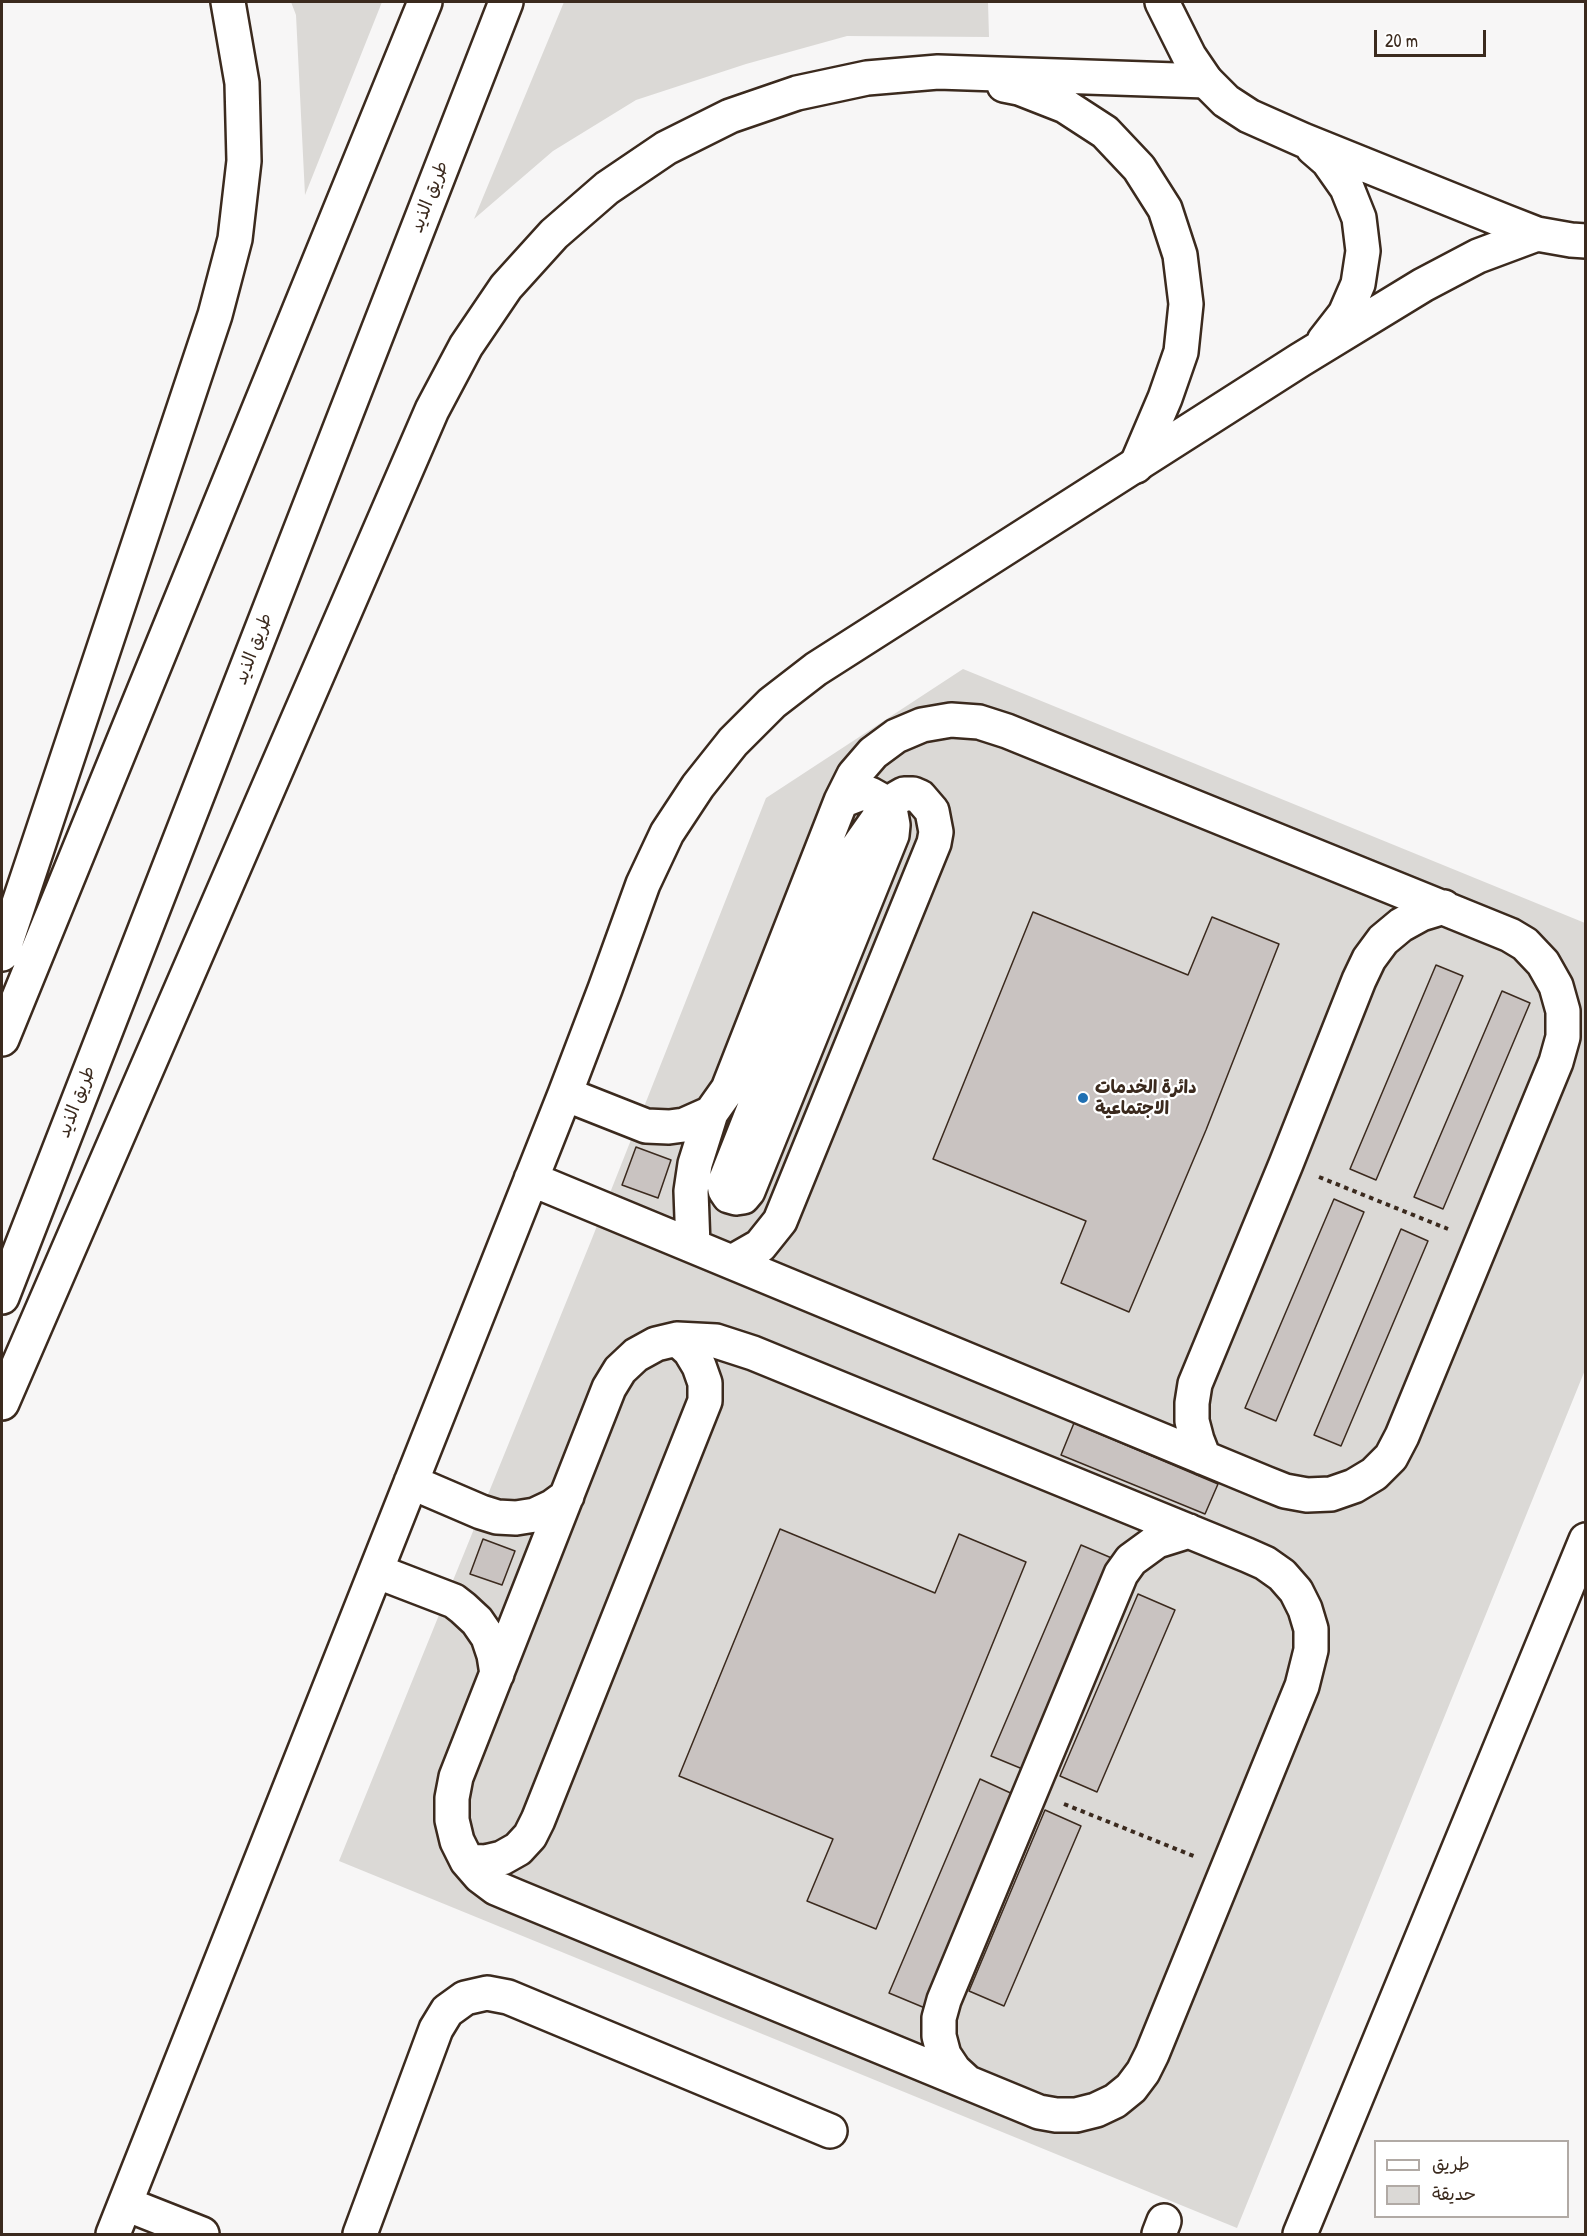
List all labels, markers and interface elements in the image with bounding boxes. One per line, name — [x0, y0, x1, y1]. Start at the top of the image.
scale bar — [1377, 18, 1490, 56]
text: 20 m — [1385, 28, 1418, 53]
street label: طريق الذيد — [406, 158, 454, 236]
street label: طريق الذيد — [230, 610, 278, 688]
street label: طريق الذيد — [53, 1063, 101, 1141]
place label: دائرة الخدمات الاجتماعية — [1095, 1077, 1197, 1120]
marker: دائرة الخدمات الاجتماعية — [1076, 1091, 1090, 1105]
legend — [1374, 2140, 1569, 2218]
text: طريق — [1432, 2151, 1470, 2176]
text: حديقة — [1432, 2181, 1476, 2206]

